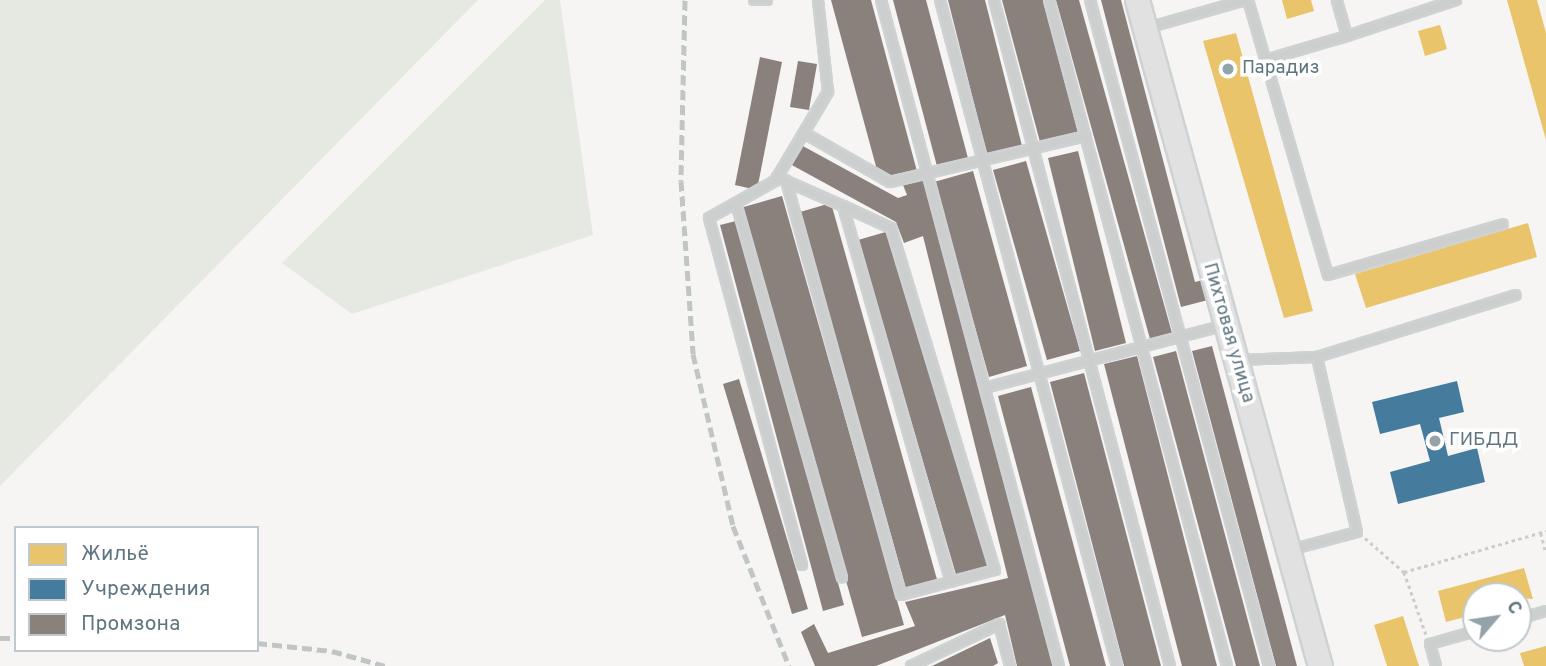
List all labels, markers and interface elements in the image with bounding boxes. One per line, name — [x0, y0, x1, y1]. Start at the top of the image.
place label: Парадиз — [1242, 58, 1320, 80]
marker: Парадиз — [1220, 61, 1236, 77]
street label: Пихтовая улица — [1197, 260, 1259, 406]
place label: ГИБДД — [1449, 430, 1518, 452]
marker: ГИБДД — [1427, 433, 1443, 449]
legend — [14, 526, 259, 652]
text: Жильё — [81, 541, 149, 568]
text: Учреждения — [81, 576, 210, 603]
north arrow — [1462, 582, 1532, 652]
text: С — [1500, 597, 1527, 619]
text: Промзона — [81, 611, 180, 638]

